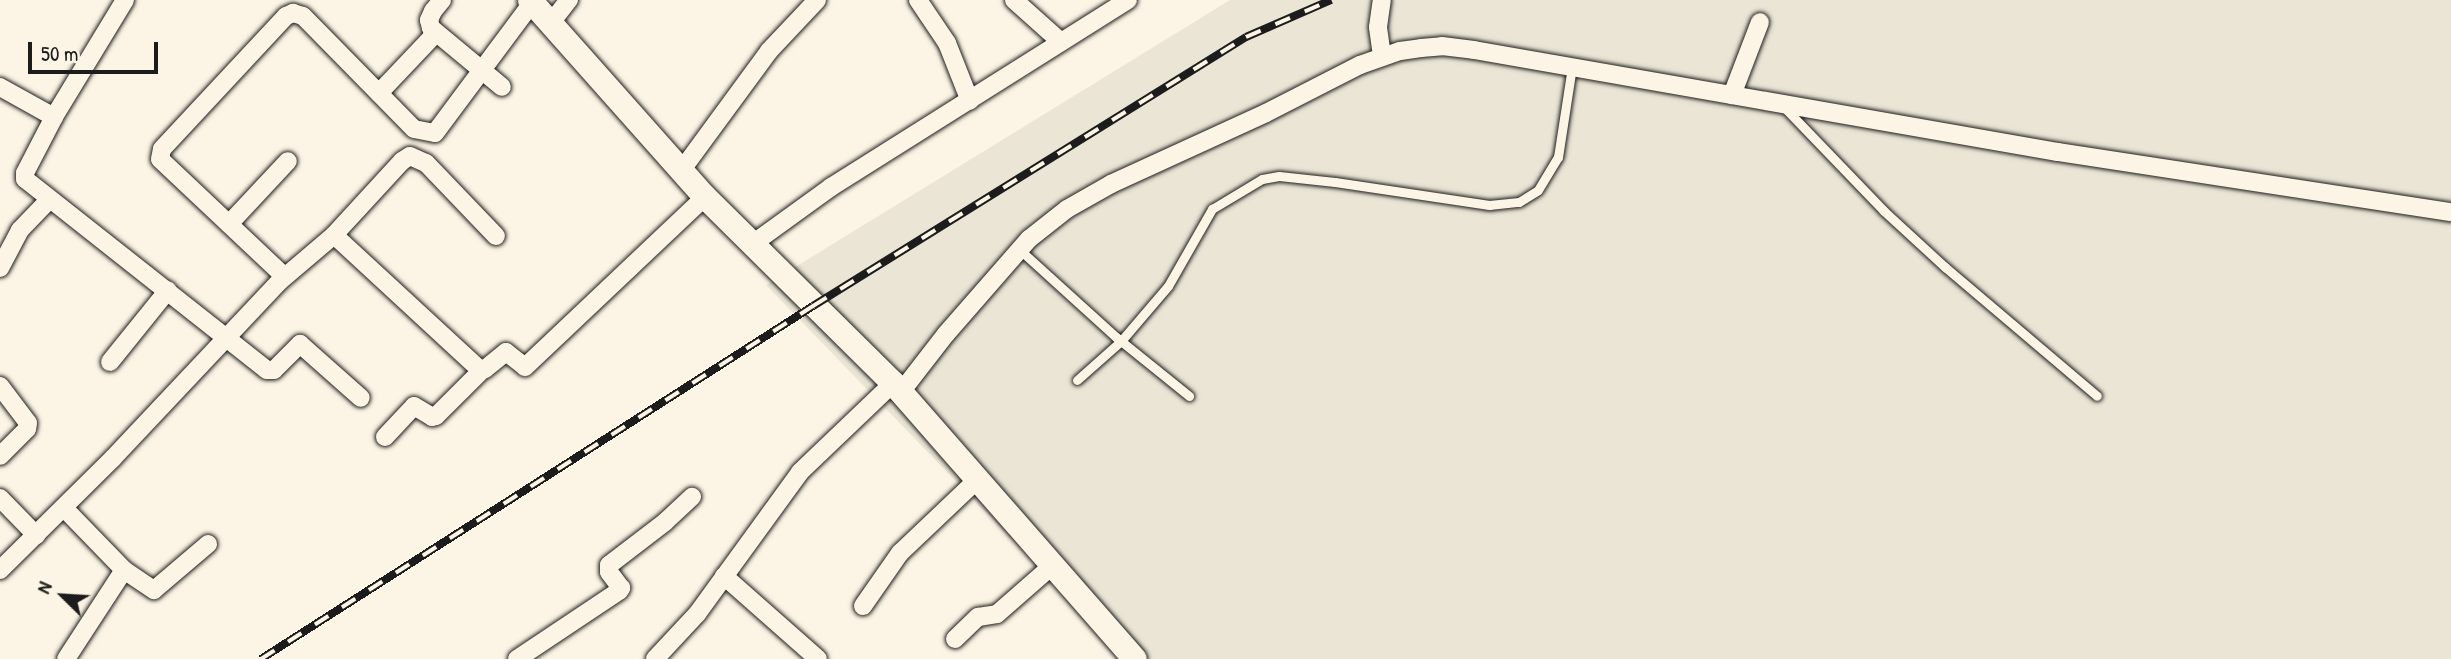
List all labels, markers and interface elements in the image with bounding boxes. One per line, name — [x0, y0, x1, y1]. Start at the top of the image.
scale bar — [32, 28, 161, 72]
text: 50 m — [41, 39, 78, 68]
north arrow — [28, 561, 98, 631]
text: N — [30, 578, 58, 597]

